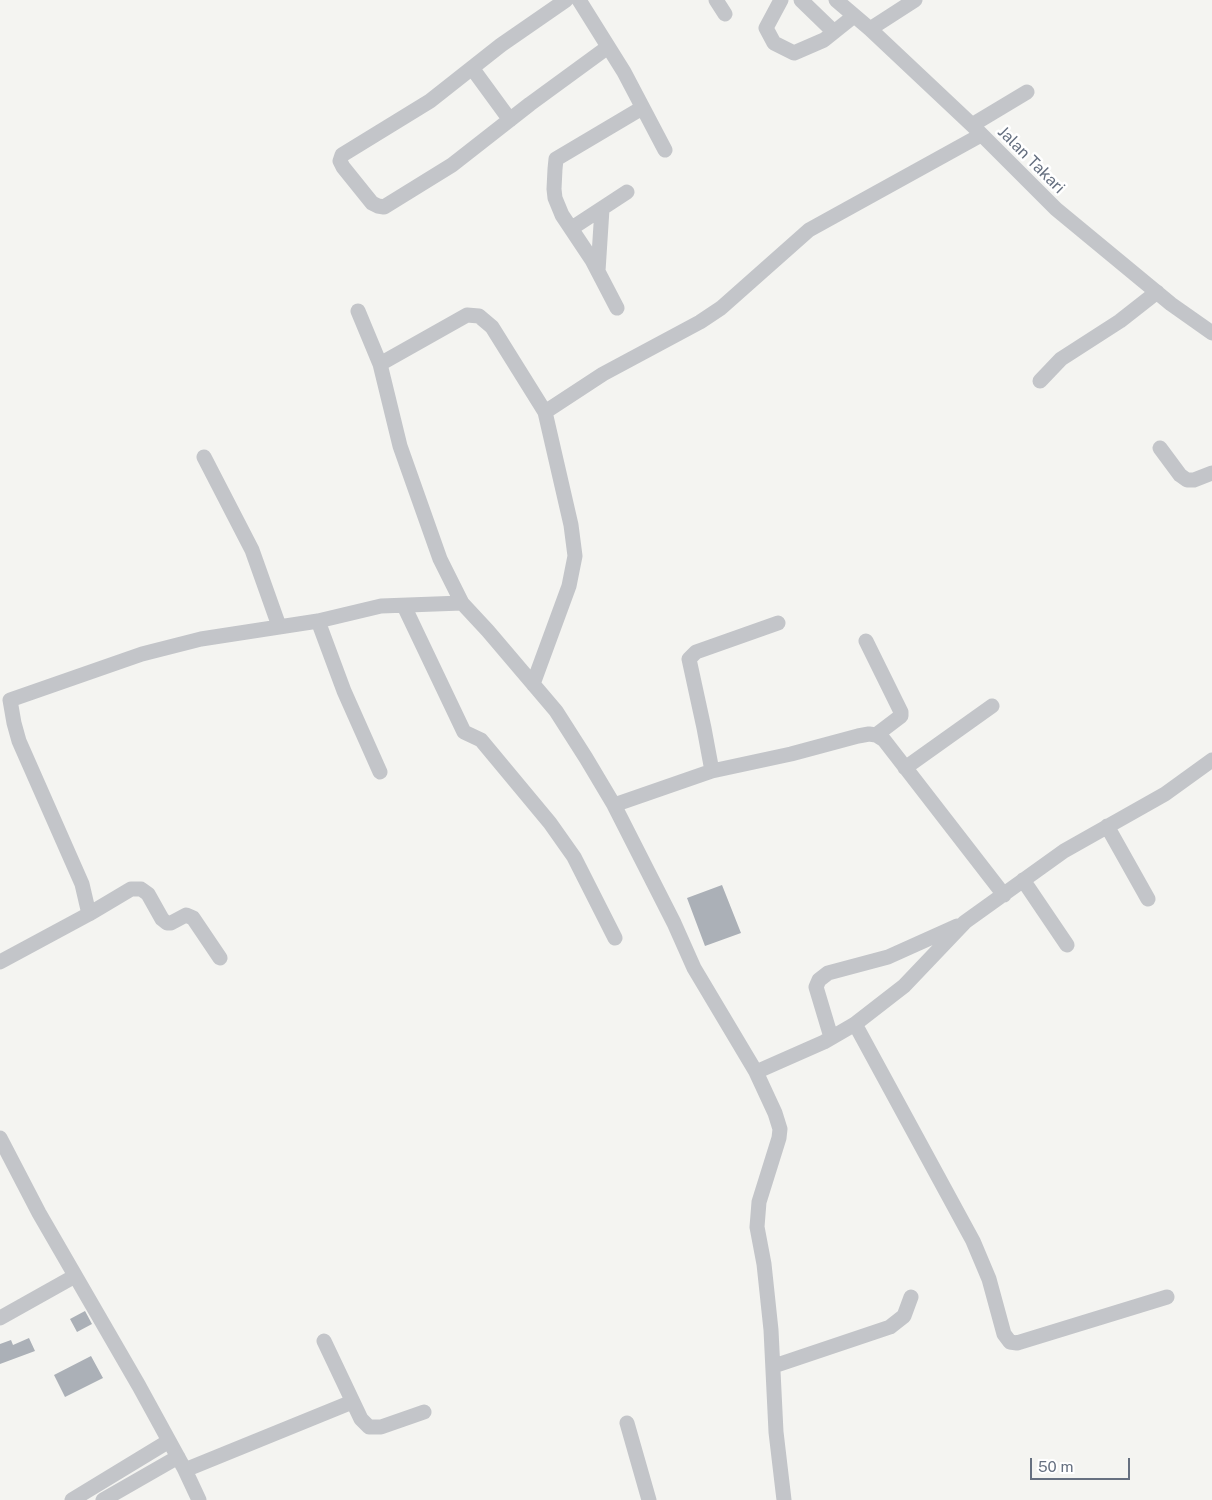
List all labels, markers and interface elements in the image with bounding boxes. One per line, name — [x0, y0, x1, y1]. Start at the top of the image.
street label: Jalan Takari — [993, 122, 1069, 198]
scale bar — [1032, 1448, 1132, 1480]
text: 50 m — [1038, 1458, 1073, 1475]

